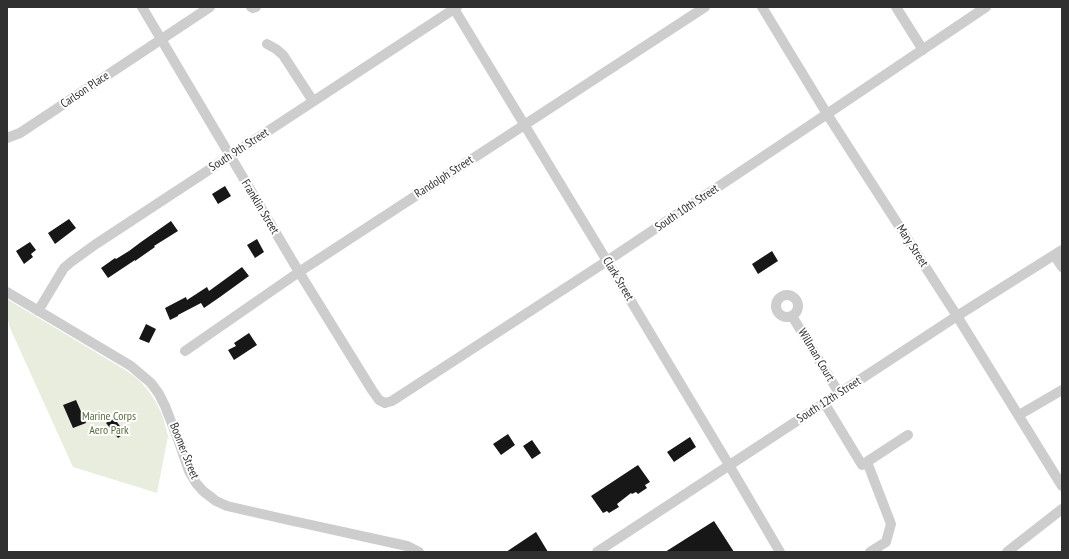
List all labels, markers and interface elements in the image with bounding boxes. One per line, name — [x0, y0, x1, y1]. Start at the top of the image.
street label: Carlson Place — [58, 69, 112, 111]
street label: South 9th Street — [207, 125, 271, 175]
street label: Randolph Street — [412, 153, 476, 201]
street label: Franklin Street — [238, 177, 282, 237]
street label: South 10th Street — [653, 182, 721, 234]
street label: Mary Street — [893, 222, 931, 270]
street label: Clark Street — [599, 255, 637, 303]
street label: Willman Court — [795, 326, 837, 384]
street label: South 12th Street — [794, 374, 864, 426]
park label: Marine Corps Aero Park — [82, 410, 136, 438]
street label: Boomer Street — [166, 421, 202, 481]

